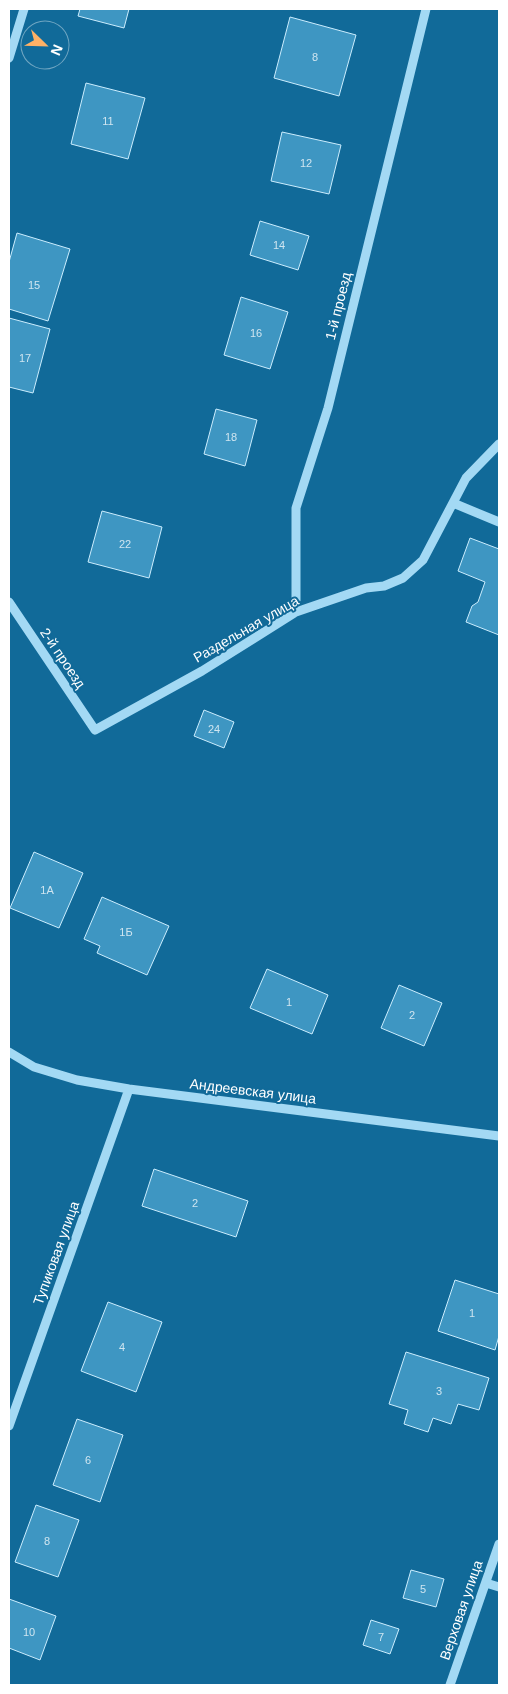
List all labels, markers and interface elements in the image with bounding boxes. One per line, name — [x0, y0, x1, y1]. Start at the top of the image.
north arrow — [20, 20, 70, 70]
text: N — [48, 42, 66, 58]
house number: 8 — [312, 51, 318, 63]
house number: 11 — [102, 115, 114, 127]
house number: 12 — [300, 157, 312, 169]
house number: 14 — [273, 239, 285, 251]
street label: 1-й проезд — [322, 271, 354, 341]
house number: 15 — [28, 279, 40, 291]
house number: 16 — [250, 327, 262, 339]
house number: 17 — [19, 352, 31, 364]
house number: 18 — [225, 431, 237, 443]
house number: 22 — [119, 538, 131, 550]
street label: Раздельная улица — [190, 592, 302, 666]
street label: 2-й проезд — [37, 625, 89, 691]
house number: 24 — [208, 723, 220, 735]
house number: 1А — [40, 884, 54, 896]
house number: 1Б — [119, 926, 133, 938]
house number: 1 — [286, 996, 292, 1008]
house number: 2 — [409, 1009, 415, 1021]
street label: Андреевская улица — [189, 1075, 317, 1107]
house number: 2 — [192, 1197, 198, 1209]
street label: Тупиковая улица — [30, 1199, 82, 1307]
house number: 1 — [469, 1307, 475, 1319]
house number: 4 — [119, 1341, 125, 1353]
house number: 3 — [436, 1385, 442, 1397]
house number: 6 — [85, 1454, 91, 1466]
house number: 8 — [44, 1535, 50, 1547]
street label: Верховая улица — [436, 1558, 486, 1662]
house number: 5 — [420, 1583, 426, 1595]
house number: 10 — [23, 1626, 35, 1638]
house number: 7 — [378, 1631, 384, 1643]

